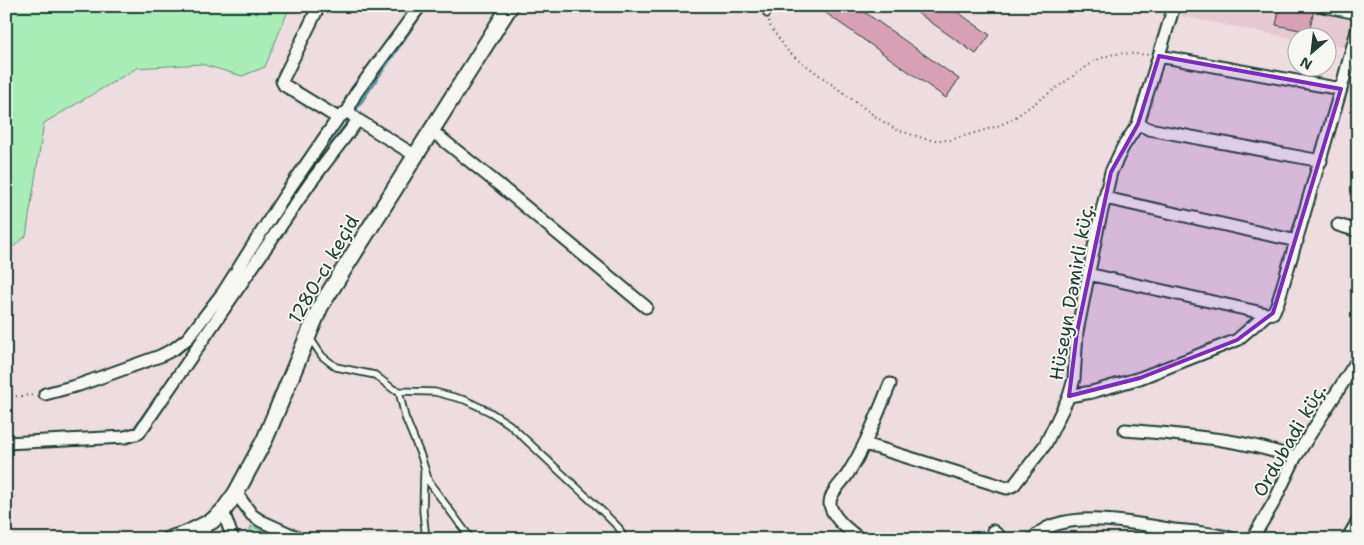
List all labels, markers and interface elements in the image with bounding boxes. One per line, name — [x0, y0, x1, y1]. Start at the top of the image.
north arrow — [1286, 28, 1336, 78]
text: N — [1297, 53, 1315, 74]
street label: Hüseyn Dəmirli küç. — [1044, 202, 1099, 382]
street label: 1280-cı keçid — [282, 210, 365, 328]
street label: Ordubadi küç. — [1247, 379, 1332, 501]

